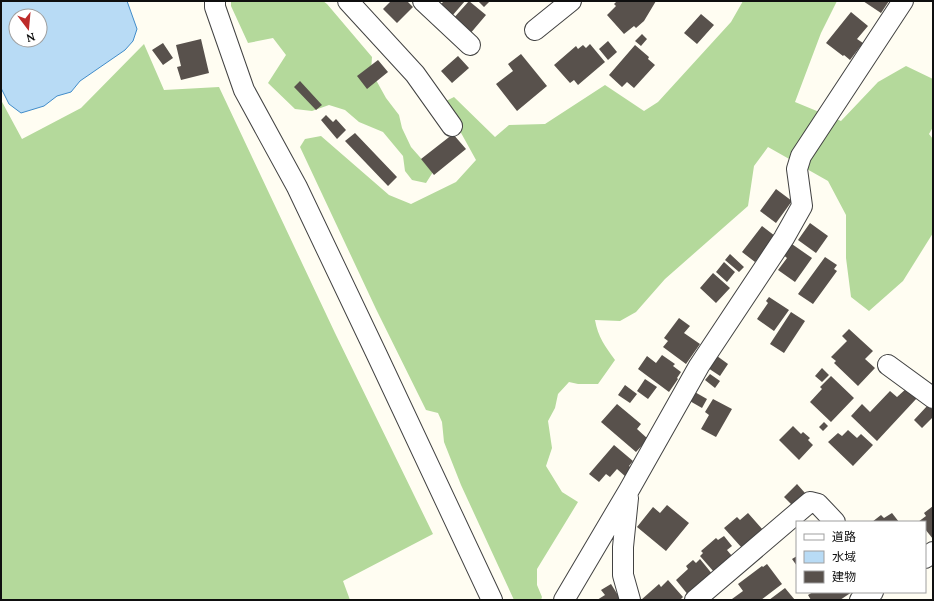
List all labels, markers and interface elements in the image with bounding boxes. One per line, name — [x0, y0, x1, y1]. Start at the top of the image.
north arrow — [8, 8, 48, 48]
text: N — [24, 30, 37, 46]
legend — [796, 521, 926, 593]
text: 道路 — [832, 529, 856, 544]
text: 水域 — [832, 549, 856, 564]
text: 建物 — [832, 569, 856, 584]

